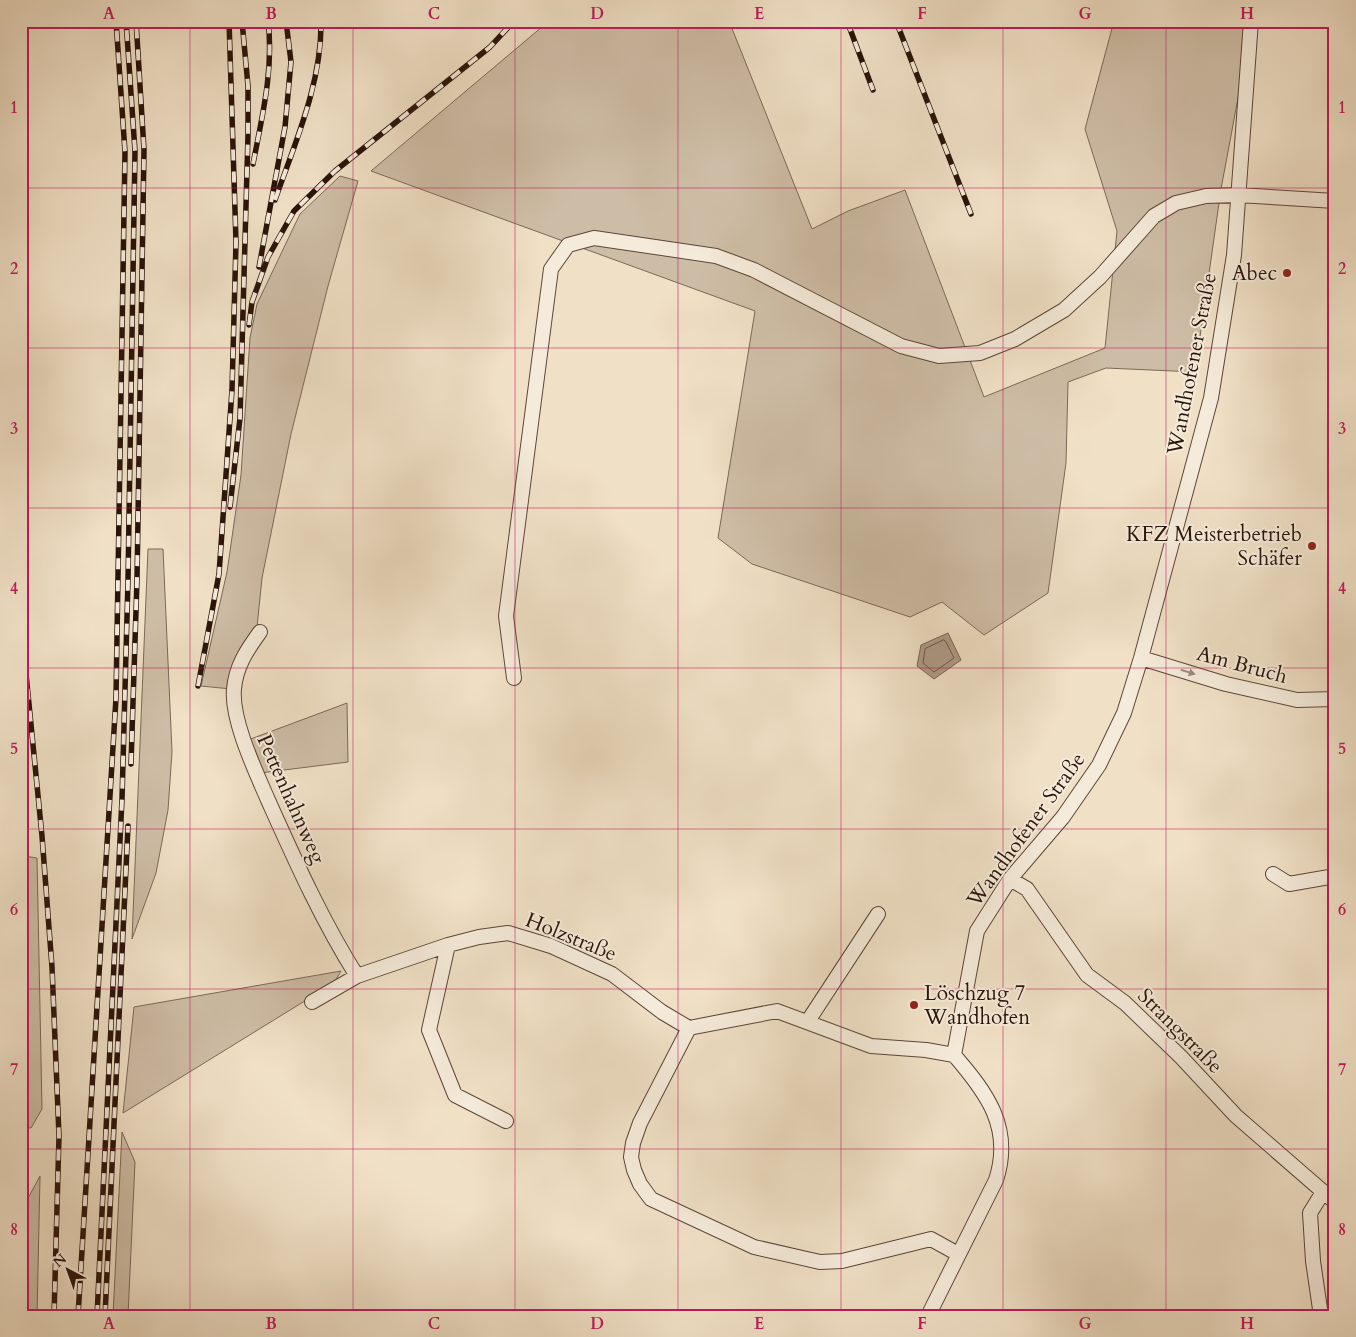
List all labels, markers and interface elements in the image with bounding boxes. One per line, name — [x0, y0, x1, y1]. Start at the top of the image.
text: A — [103, 3, 115, 25]
text: B — [265, 3, 277, 25]
text: C — [428, 3, 440, 25]
text: D — [590, 3, 604, 25]
text: E — [754, 3, 764, 25]
text: F — [917, 3, 927, 25]
text: G — [1078, 3, 1092, 25]
text: H — [1240, 3, 1254, 25]
text: 1 — [10, 97, 18, 119]
text: 1 — [1338, 97, 1346, 119]
text: 2 — [10, 258, 18, 280]
text: 2 — [1338, 258, 1346, 280]
place label: Abec — [1232, 259, 1277, 288]
marker: Abec — [1281, 267, 1293, 279]
street label: Wandhofener Straße — [1160, 270, 1224, 459]
text: 3 — [10, 418, 18, 440]
text: 3 — [1338, 418, 1346, 440]
place label: KFZ Meisterbetrieb Schäfer — [1126, 520, 1302, 573]
marker: KFZ Meisterbetrieb Schäfer — [1306, 540, 1318, 552]
text: 4 — [10, 578, 18, 600]
text: 4 — [1338, 578, 1346, 600]
street label: Am Bruch — [1193, 639, 1291, 691]
one-way arrow — [1180, 669, 1195, 676]
street label: Pettenhahnweg — [250, 730, 333, 869]
text: 5 — [10, 738, 18, 760]
text: 5 — [1338, 738, 1346, 760]
street label: Wandhofener Straße — [959, 747, 1092, 914]
text: 6 — [10, 899, 18, 921]
text: 6 — [1338, 899, 1346, 921]
street label: Holzstraße — [521, 906, 621, 968]
place label: Löschzug 7 Wandhofen — [923, 979, 1030, 1032]
street label: Strangstraße — [1131, 982, 1229, 1080]
marker: Löschzug 7 Wandhofen — [908, 999, 920, 1011]
text: 7 — [10, 1059, 18, 1081]
text: 7 — [1338, 1059, 1346, 1081]
text: 8 — [10, 1219, 18, 1241]
text: 8 — [1338, 1219, 1346, 1241]
north arrow — [42, 1244, 92, 1294]
text: N — [49, 1249, 71, 1272]
text: A — [103, 1313, 115, 1335]
text: B — [265, 1313, 277, 1335]
text: C — [428, 1313, 440, 1335]
text: D — [590, 1313, 604, 1335]
text: E — [754, 1313, 764, 1335]
text: F — [917, 1313, 927, 1335]
text: G — [1078, 1313, 1092, 1335]
text: H — [1240, 1313, 1254, 1335]

